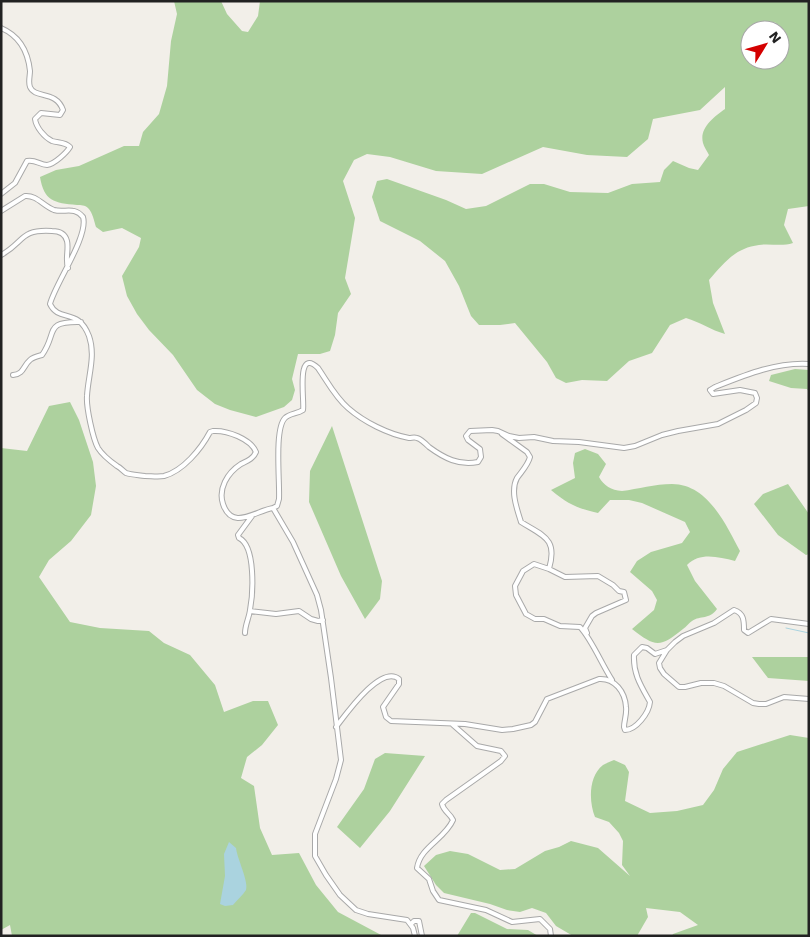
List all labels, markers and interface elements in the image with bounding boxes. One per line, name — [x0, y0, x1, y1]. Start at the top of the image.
north arrow — [740, 20, 790, 70]
text: N — [766, 28, 785, 46]

